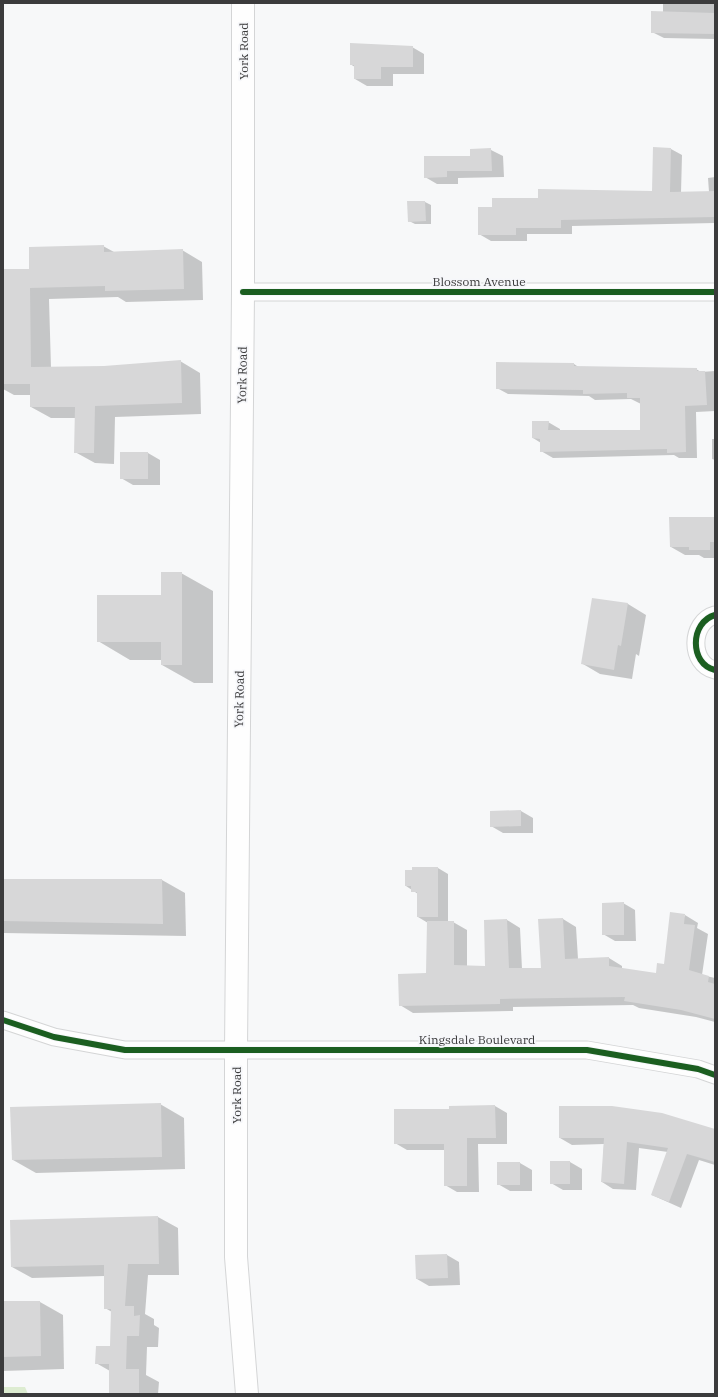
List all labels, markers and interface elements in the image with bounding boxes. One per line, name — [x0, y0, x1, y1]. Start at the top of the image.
street label: York Road — [236, 22, 251, 80]
street label: Blossom Avenue — [432, 274, 526, 289]
street label: York Road — [234, 346, 250, 404]
street label: York Road — [231, 670, 247, 728]
street label: Kingsdale Boulevard — [419, 1032, 535, 1047]
street label: York Road — [229, 1066, 244, 1124]

